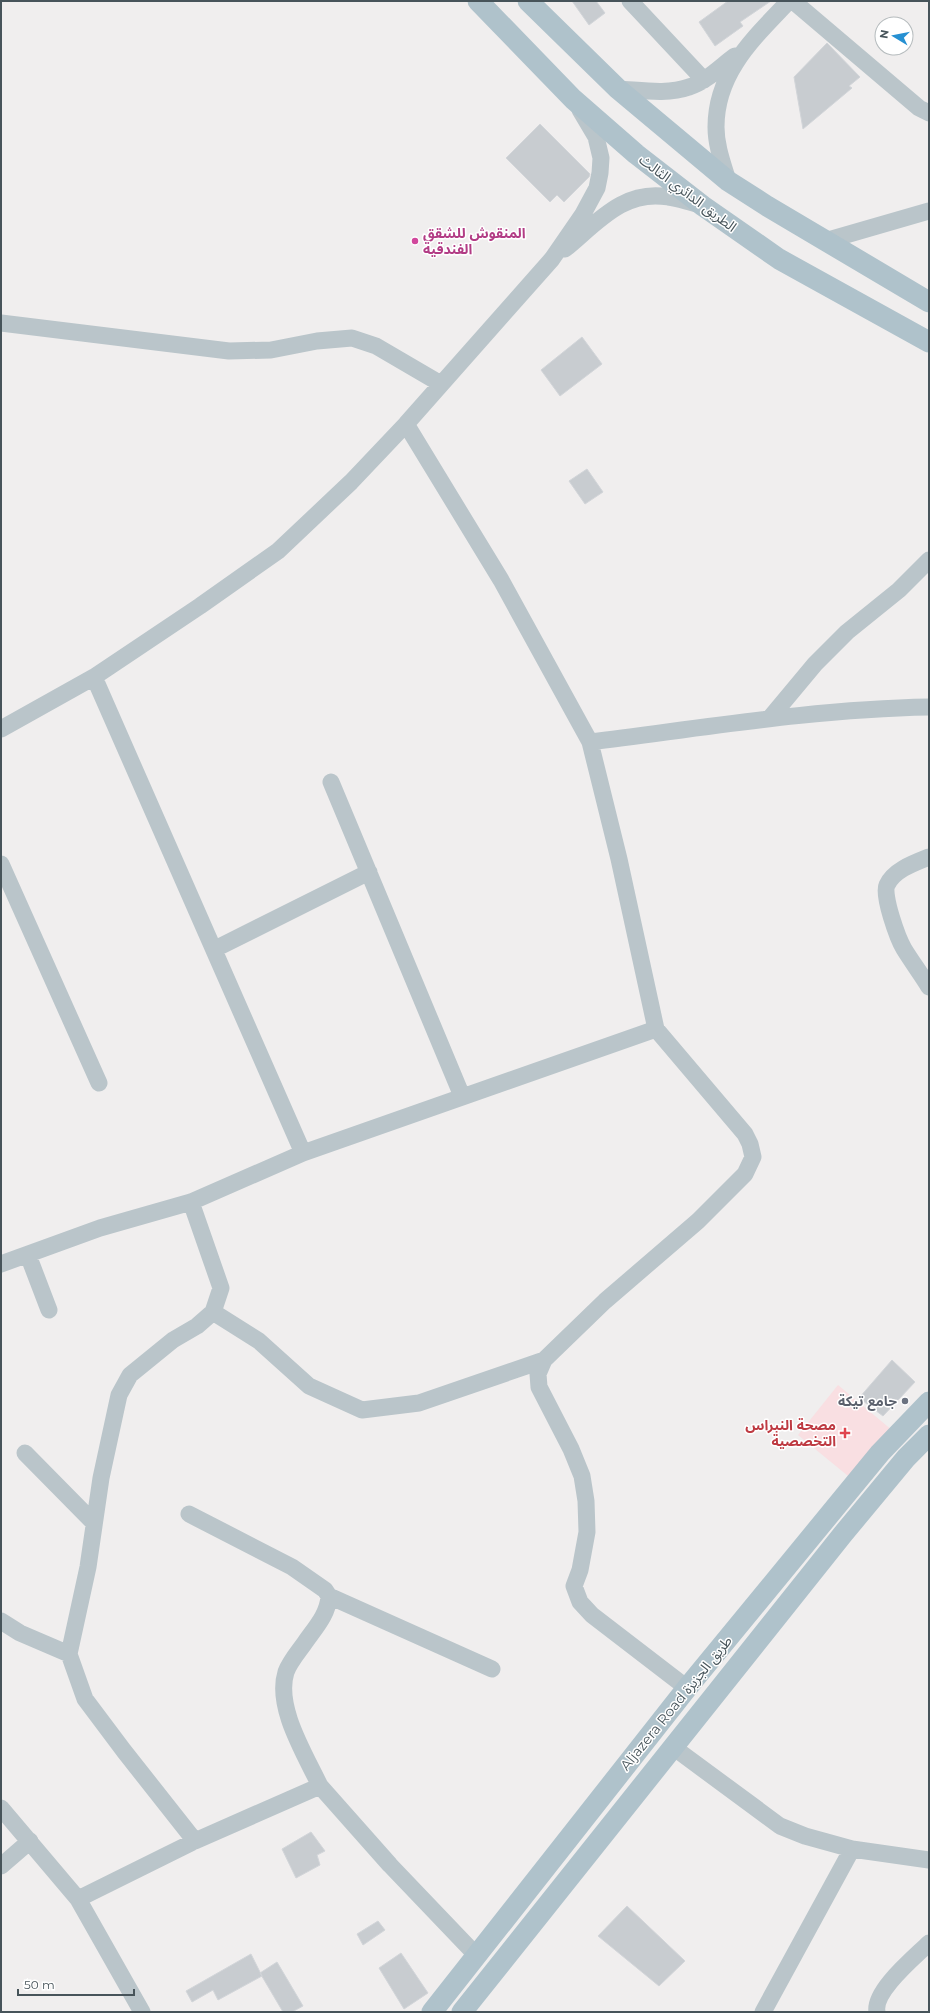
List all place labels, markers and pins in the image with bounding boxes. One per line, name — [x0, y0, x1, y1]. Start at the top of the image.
place label: المنقوش للشقق الفندقية — [423, 224, 526, 258]
marker: المنقوش للشقق الفندقية — [410, 236, 420, 246]
place label: جامع تيكة — [838, 1392, 897, 1411]
marker: جامع تيكة — [900, 1396, 910, 1406]
place label: مصحة النبراس التخصصية — [745, 1416, 836, 1450]
marker: مصحة النبراس التخصصية — [839, 1427, 851, 1439]

